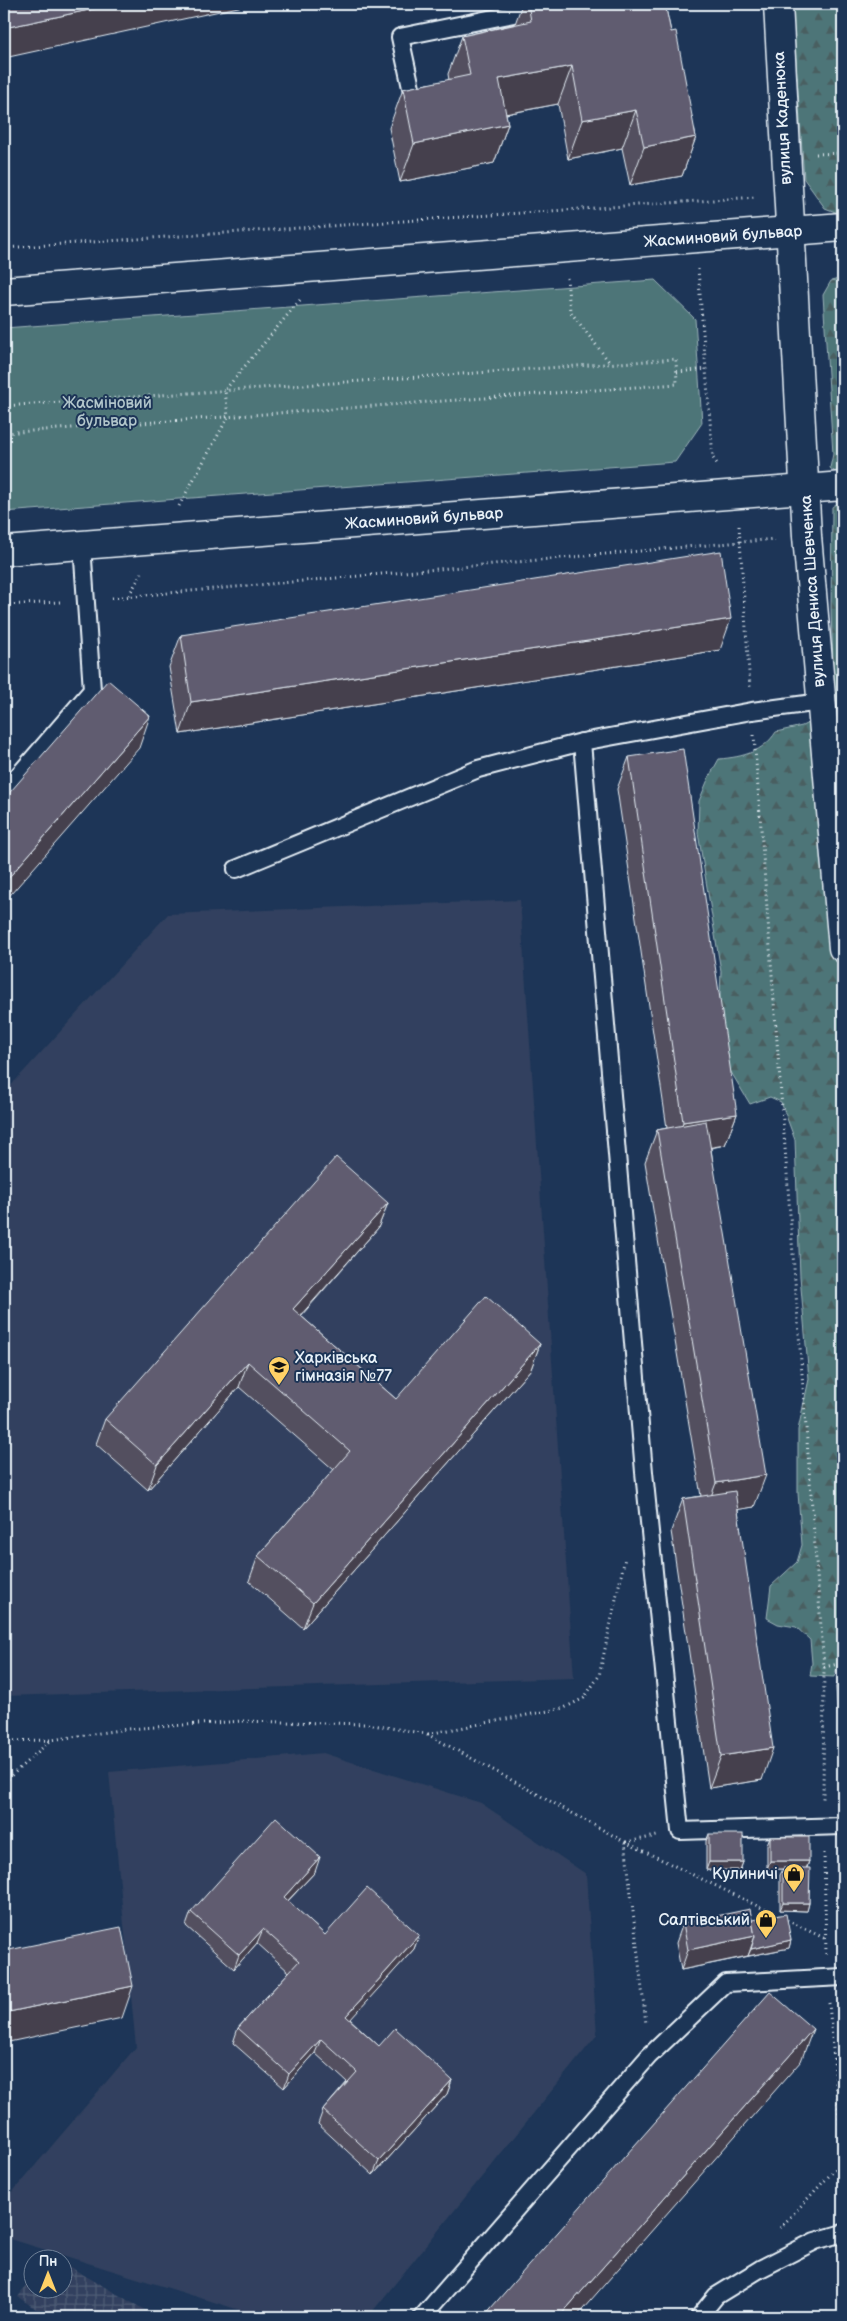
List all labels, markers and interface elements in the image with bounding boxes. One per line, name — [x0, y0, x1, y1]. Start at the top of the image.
street label: вулиця Каденюка — [770, 50, 796, 185]
street label: Жасминовий бульвар — [643, 222, 803, 252]
park label: Жасміновий бульвар — [62, 394, 152, 431]
street label: вулиця Дениса Шевченка — [797, 494, 829, 688]
street label: Жасминовий бульвар — [344, 504, 504, 534]
place label: Харківська гімназія №77 — [295, 1349, 392, 1386]
school or university icon: Харківська гімназія №77 — [267, 1355, 291, 1386]
shop icon: Кулиничі — [782, 1862, 806, 1893]
place label: Кулиничі — [712, 1865, 778, 1884]
shop icon: Салтівський — [754, 1908, 778, 1939]
place label: Салтівський — [659, 1911, 750, 1930]
north arrow — [22, 2248, 72, 2298]
text: Пн — [39, 2253, 57, 2270]

